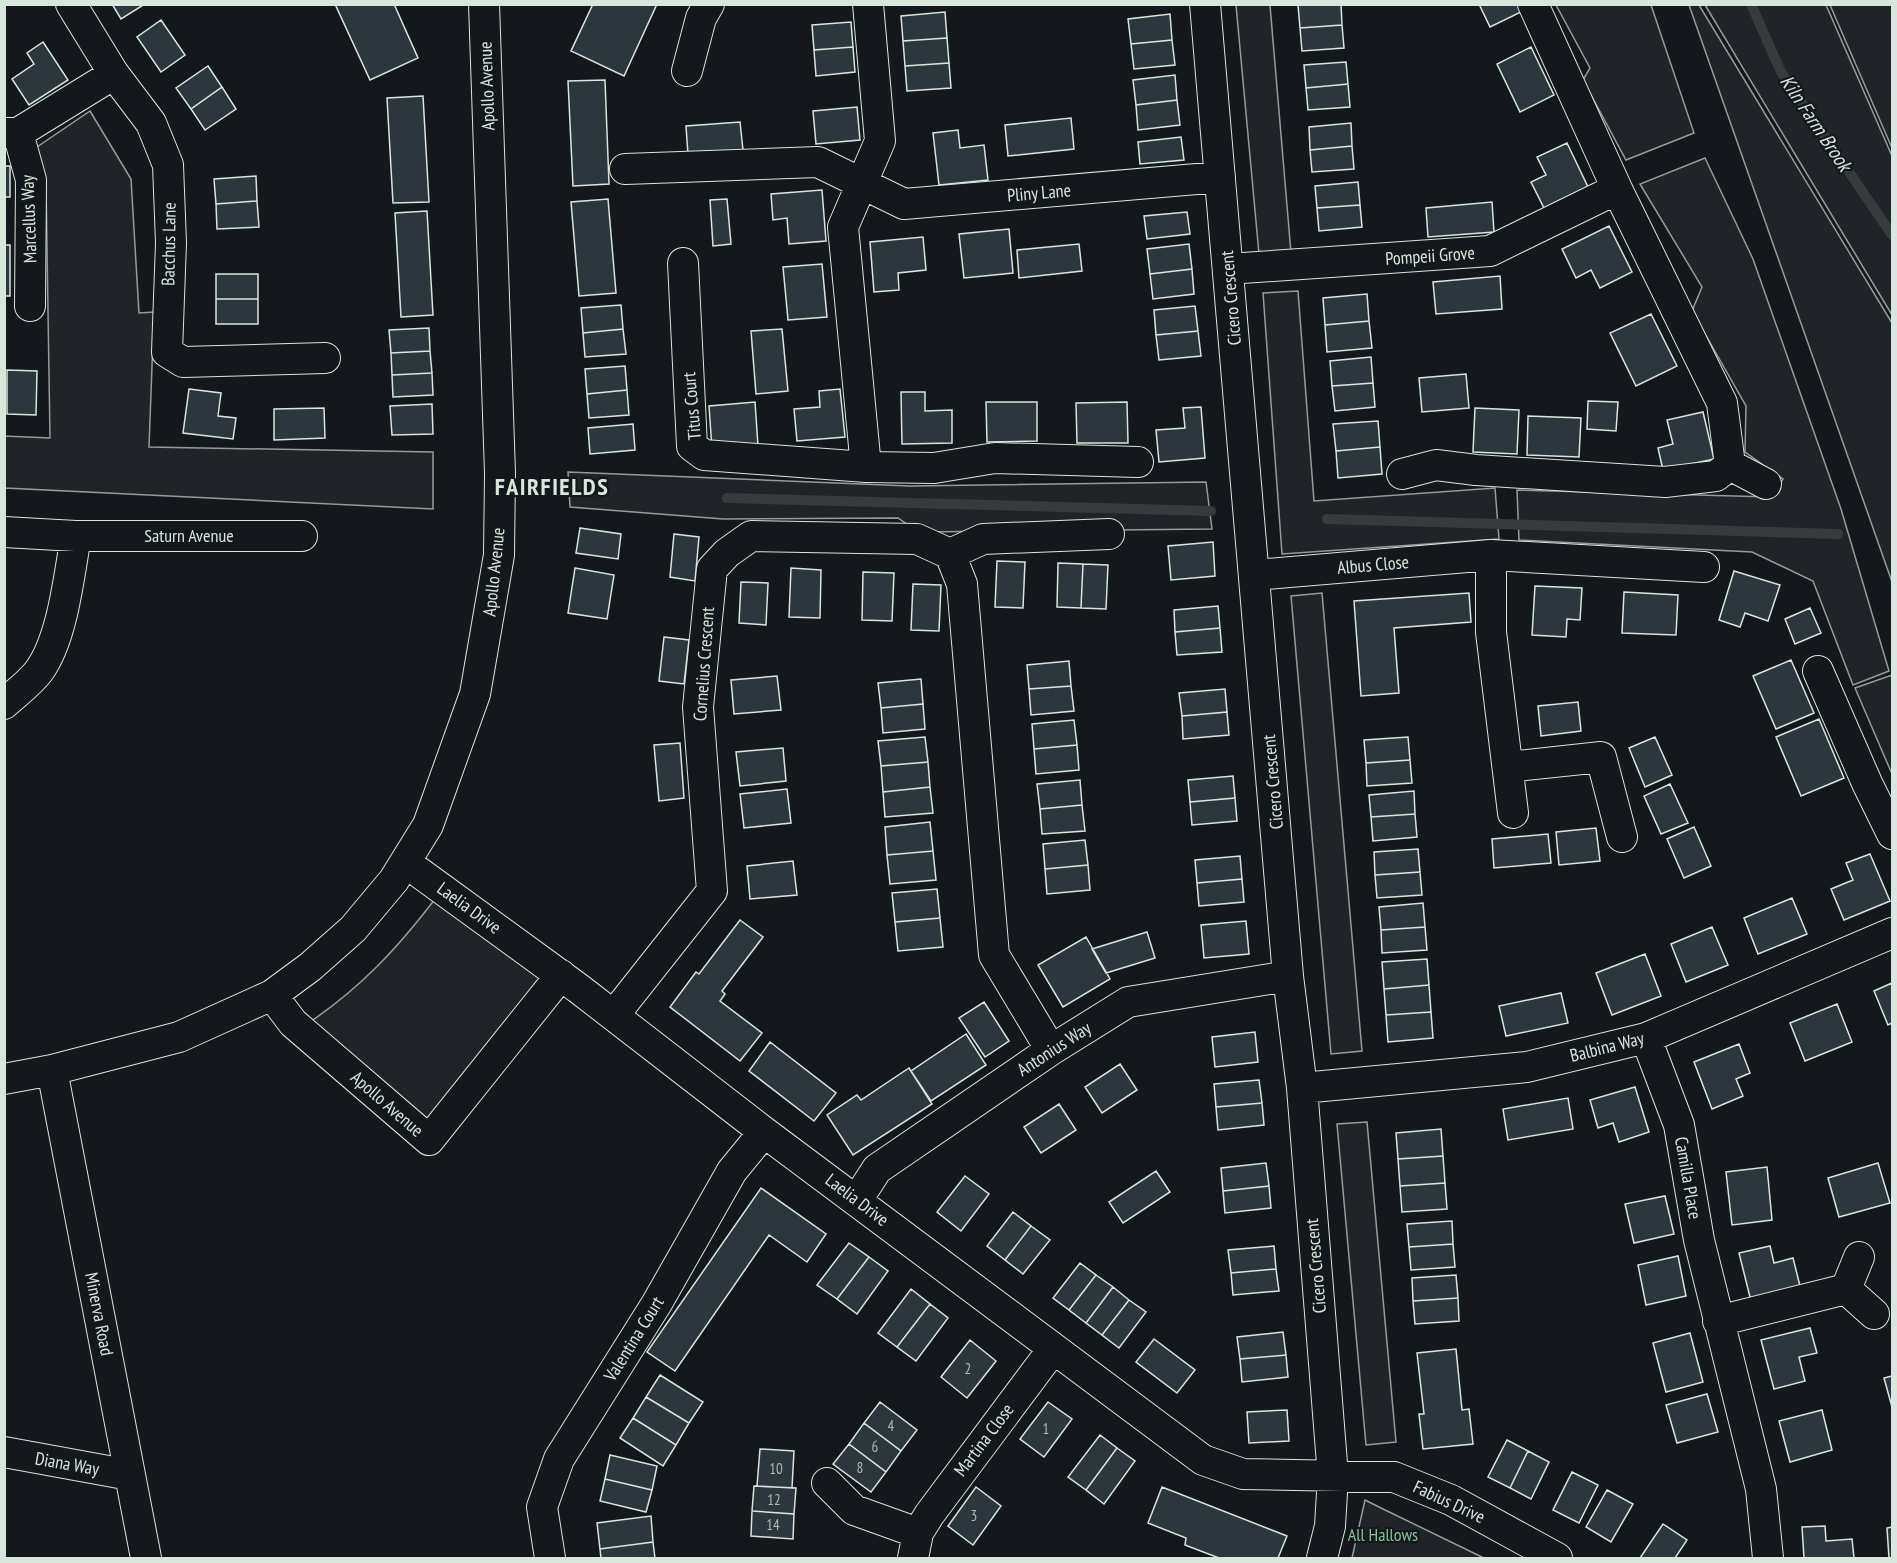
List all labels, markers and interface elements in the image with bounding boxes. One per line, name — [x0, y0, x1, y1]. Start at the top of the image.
street label: Apollo Avenue — [473, 41, 500, 131]
water label: Kiln Farm Brook — [1774, 70, 1859, 178]
street label: Marcellus Way — [15, 174, 42, 264]
street label: Pliny Lane — [1006, 178, 1072, 207]
street label: Bacchus Lane — [156, 202, 181, 286]
street label: Pompeii Grove — [1384, 241, 1476, 270]
street label: Cicero Crescent — [1215, 250, 1246, 346]
street label: Titus Court — [677, 371, 706, 441]
district label: FAIRFIELDS — [495, 471, 609, 502]
street label: Saturn Avenue — [144, 524, 234, 547]
street label: Apollo Avenue — [477, 526, 510, 617]
street label: Albus Close — [1336, 550, 1410, 579]
street label: Cornelius Crescent — [688, 606, 719, 722]
street label: Cicero Crescent — [1257, 734, 1288, 830]
street label: Laelia Drive — [433, 877, 506, 939]
street label: Antonius Way — [1012, 1016, 1095, 1081]
street label: Balbina Way — [1567, 1026, 1647, 1067]
street label: Apollo Avenue — [346, 1066, 429, 1142]
street label: Camilla Place — [1670, 1135, 1707, 1221]
street label: Laelia Drive — [821, 1168, 894, 1231]
street label: Cicero Crescent — [1300, 1218, 1331, 1314]
street label: Minerva Road — [80, 1270, 119, 1358]
street label: Valentina Court — [598, 1292, 669, 1386]
house number: 2 — [965, 1359, 971, 1378]
street label: Martina Close — [949, 1399, 1019, 1481]
house number: 4 — [888, 1416, 895, 1435]
house number: 1 — [1043, 1419, 1049, 1438]
house number: 6 — [872, 1437, 879, 1456]
street label: Diana Way — [33, 1447, 101, 1480]
house number: 8 — [857, 1458, 863, 1477]
house number: 10 — [769, 1459, 783, 1478]
street label: Fabius Drive — [1410, 1475, 1489, 1528]
house number: 12 — [767, 1490, 781, 1509]
house number: 3 — [971, 1506, 977, 1525]
house number: 14 — [766, 1515, 780, 1534]
park label: All Hallows — [1348, 1523, 1418, 1546]

